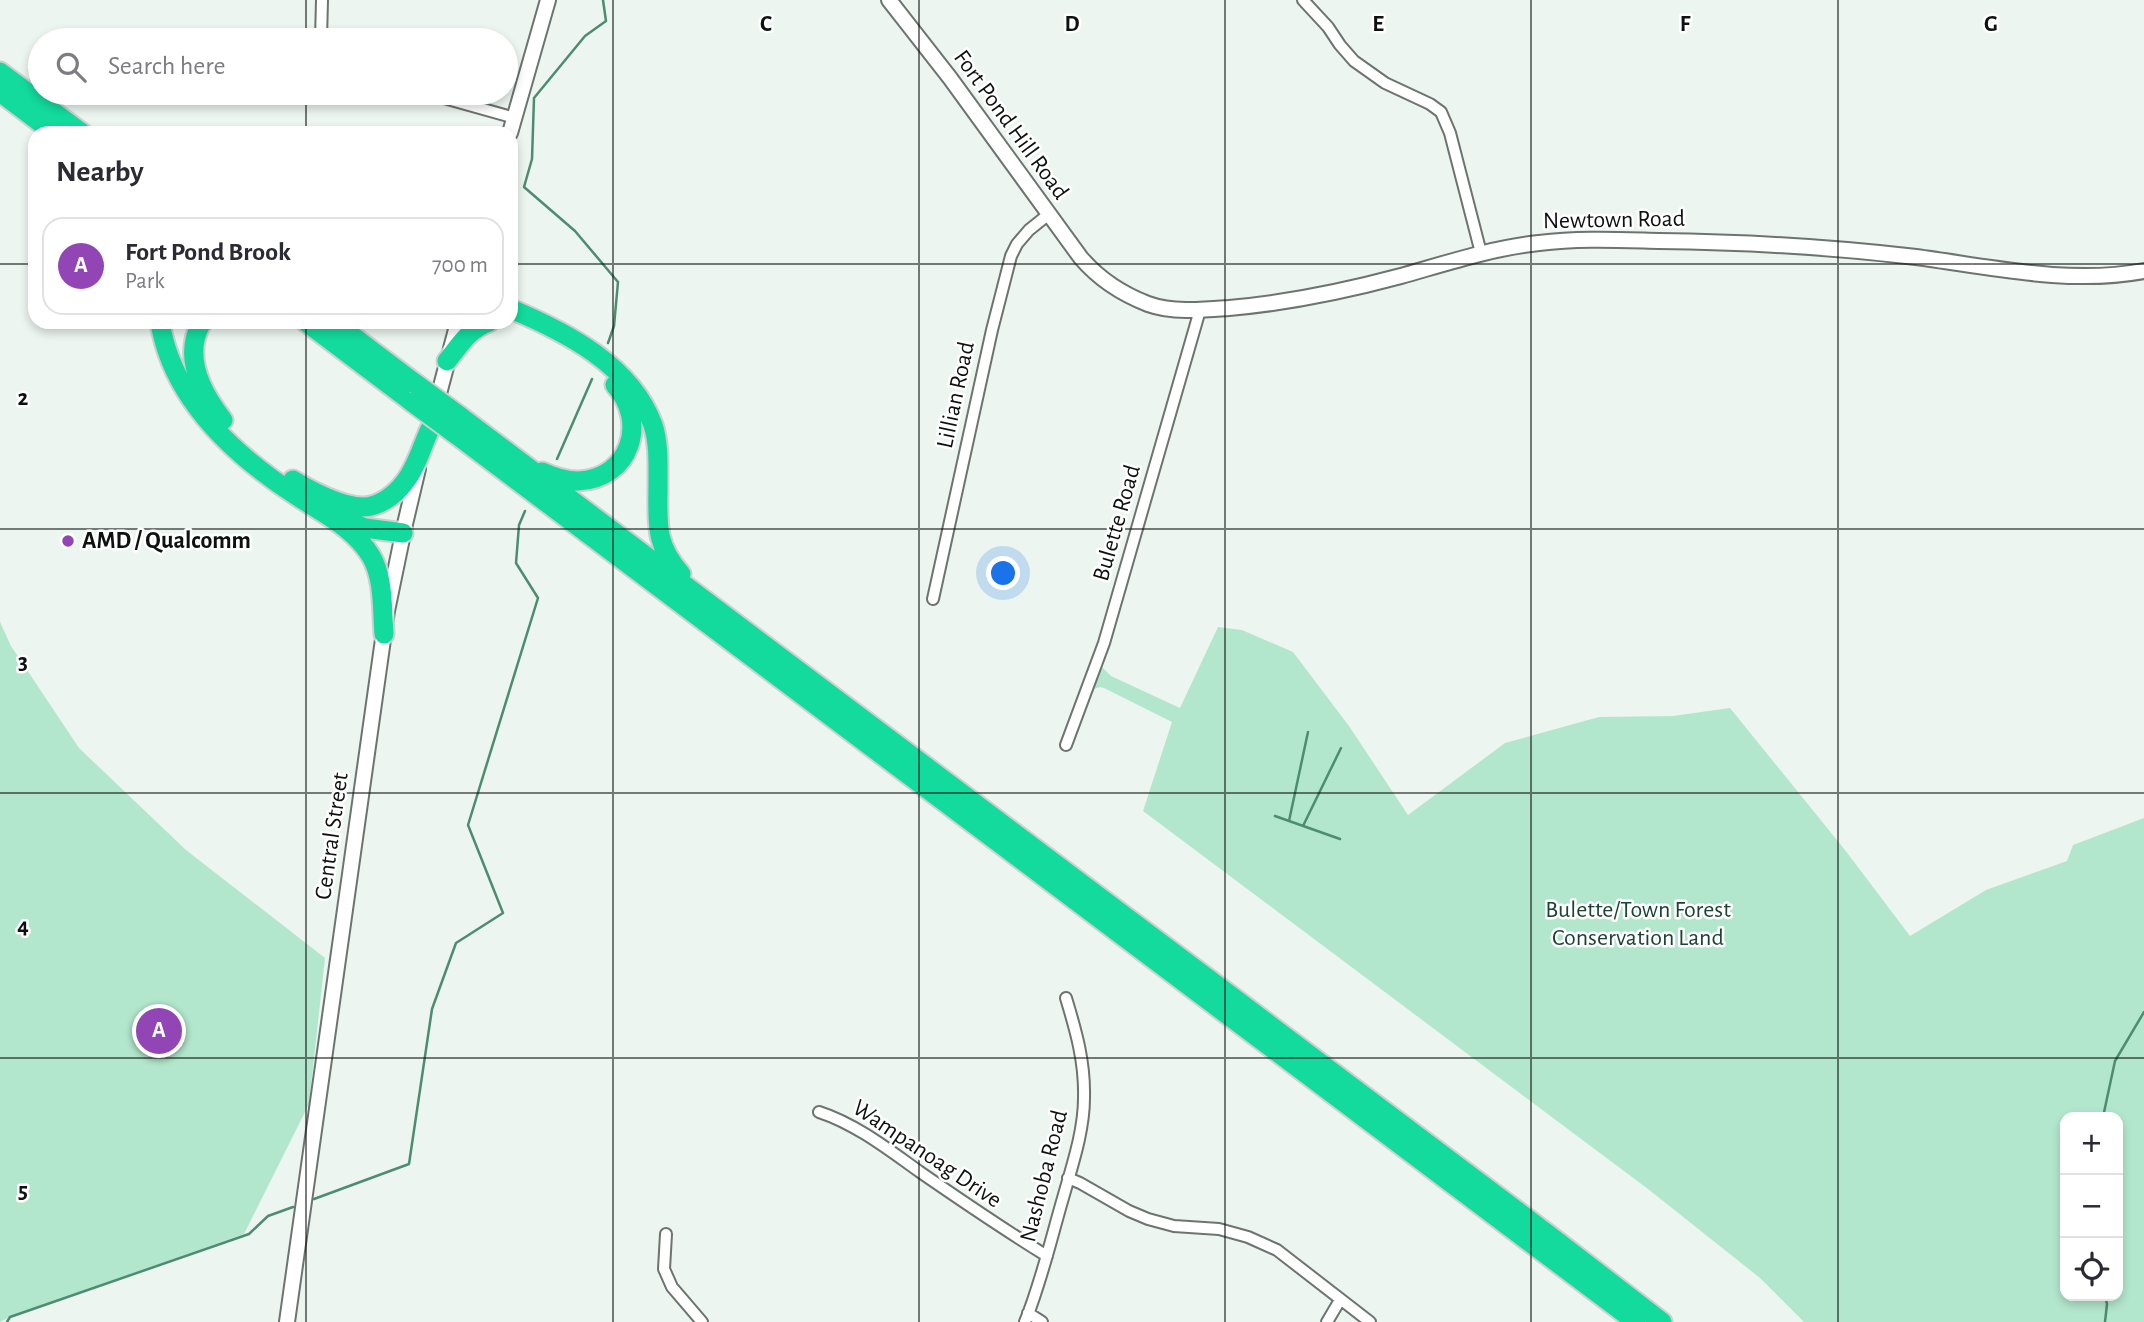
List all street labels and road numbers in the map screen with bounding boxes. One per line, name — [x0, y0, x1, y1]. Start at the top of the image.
street label: Fort Pond Hill Road — [949, 46, 1073, 204]
street label: Newtown Road — [1543, 207, 1685, 233]
street label: Lillian Road — [933, 339, 979, 451]
street label: Bulette Road — [1089, 462, 1145, 584]
street label: Central Street — [311, 771, 353, 901]
street label: Wampanoag Drive — [848, 1095, 1006, 1213]
street label: Nashoba Road — [1016, 1107, 1072, 1245]

